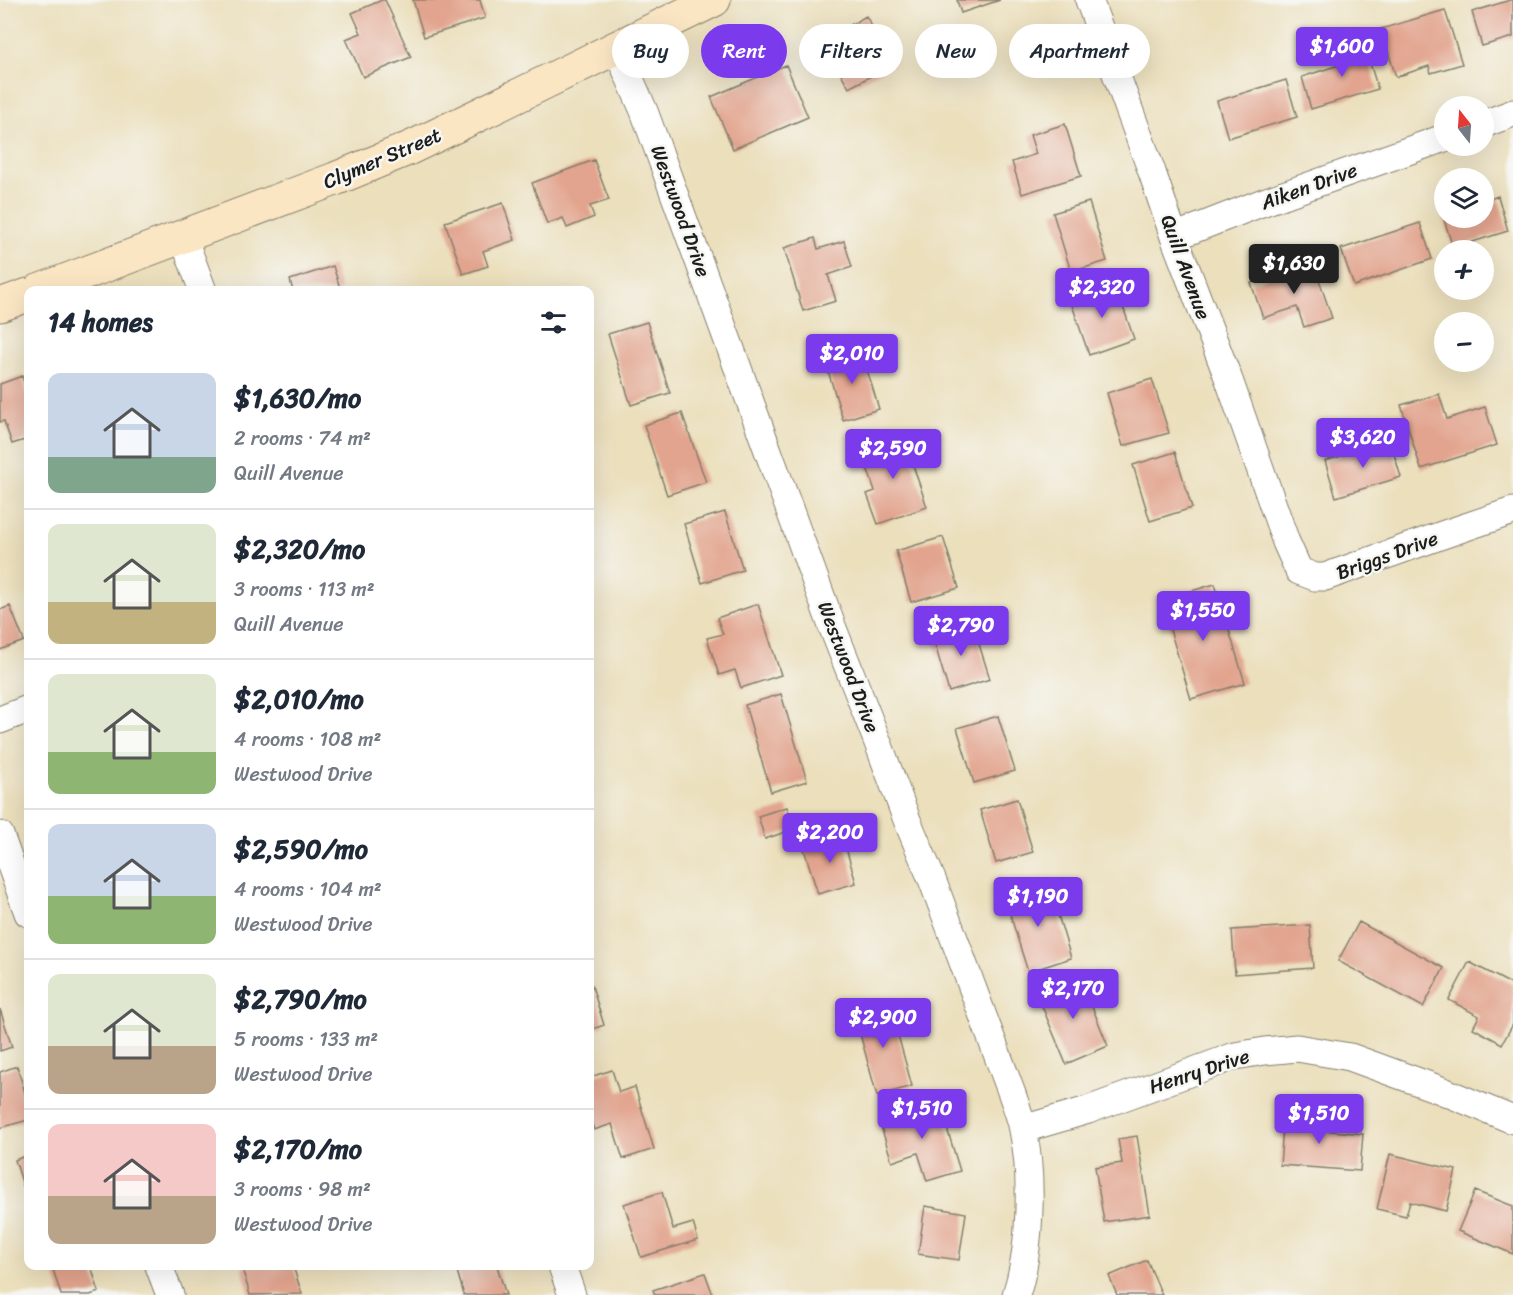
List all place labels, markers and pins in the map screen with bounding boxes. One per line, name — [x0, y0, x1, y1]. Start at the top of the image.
pin: $1,600 — [1293, 27, 1391, 78]
pin: $1,630 — [1245, 244, 1343, 295]
pin: $2,320 — [1053, 268, 1151, 319]
pin: $2,010 — [803, 334, 901, 385]
pin: $3,620 — [1314, 418, 1412, 469]
pin: $2,590 — [844, 429, 942, 480]
pin: $1,550 — [1154, 591, 1252, 642]
pin: $2,790 — [912, 606, 1010, 657]
pin: $2,200 — [781, 813, 879, 864]
pin: $1,190 — [989, 877, 1087, 928]
pin: $2,170 — [1024, 969, 1122, 1020]
pin: $2,900 — [834, 998, 932, 1049]
pin: $1,510 — [873, 1089, 971, 1140]
pin: $1,510 — [1270, 1094, 1368, 1145]

